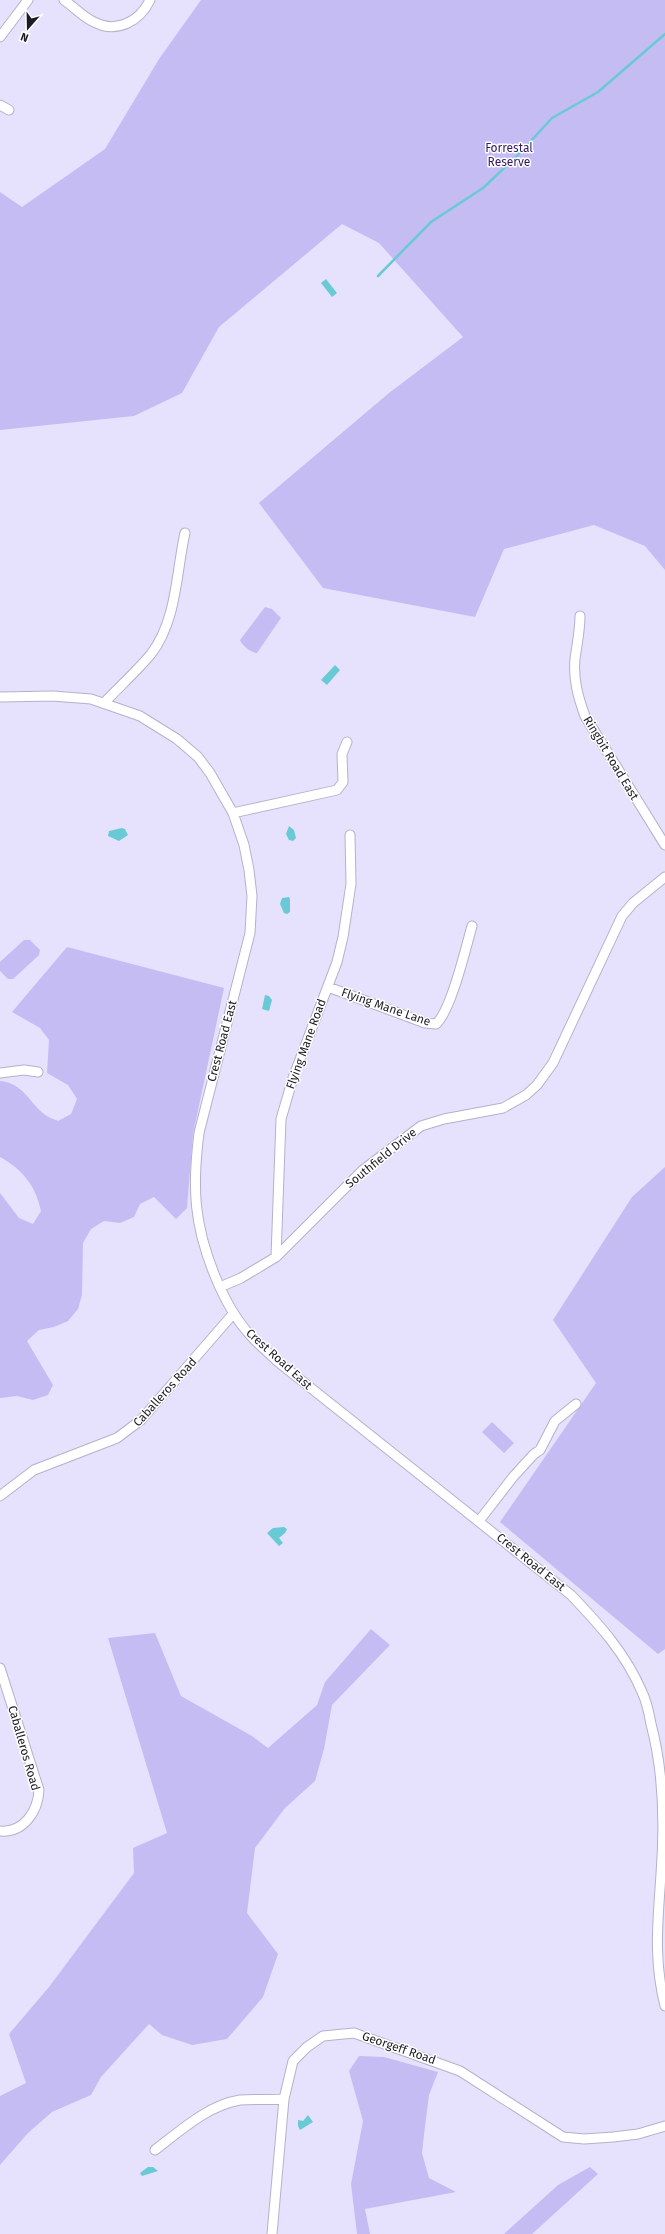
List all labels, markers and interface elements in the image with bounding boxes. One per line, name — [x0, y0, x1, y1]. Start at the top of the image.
north arrow — [8, 8, 48, 48]
text: N — [19, 30, 30, 44]
park label: Forrestal Reserve — [485, 141, 533, 169]
street label: Ringbit Road East — [580, 713, 642, 803]
street label: Flying Mane Lane — [340, 985, 432, 1029]
street label: Flying Mane Road — [283, 997, 329, 1091]
street label: Crest Road East — [204, 998, 240, 1083]
street label: Southfield Drive — [343, 1125, 419, 1191]
street label: Crest Road East — [243, 1326, 315, 1393]
street label: Caballeros Road — [130, 1355, 200, 1429]
street label: Crest Road East — [494, 1530, 569, 1594]
street label: Caballeros Road — [5, 1704, 43, 1792]
street label: Georgeff Road — [360, 2029, 438, 2067]

